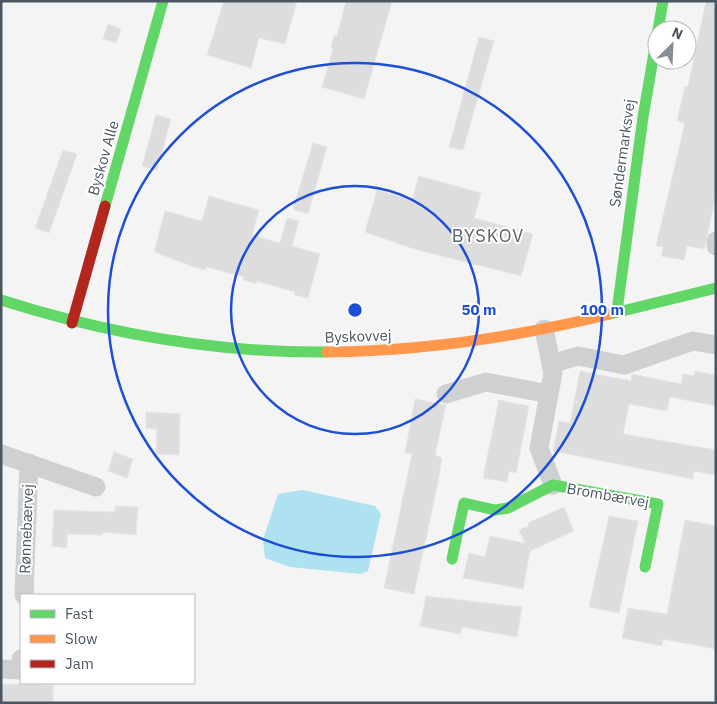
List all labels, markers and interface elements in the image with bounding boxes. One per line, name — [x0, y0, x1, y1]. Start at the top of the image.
north arrow — [647, 20, 697, 70]
text: N — [669, 23, 686, 43]
street label: Søndermarksvej — [605, 98, 639, 208]
street label: Byskov Alle — [83, 118, 123, 198]
district label: BYSKOV — [452, 224, 524, 247]
text: 50 m — [462, 300, 496, 319]
text: 100 m — [580, 300, 624, 319]
centre of rings — [346, 301, 364, 319]
street label: Byskovvej — [324, 325, 392, 347]
street label: Brombærvej — [565, 478, 651, 512]
street label: Rønnebærvej — [15, 484, 37, 574]
legend — [20, 594, 195, 684]
text: Fast — [65, 604, 93, 623]
text: Slow — [65, 629, 98, 648]
text: Jam — [65, 654, 94, 673]

